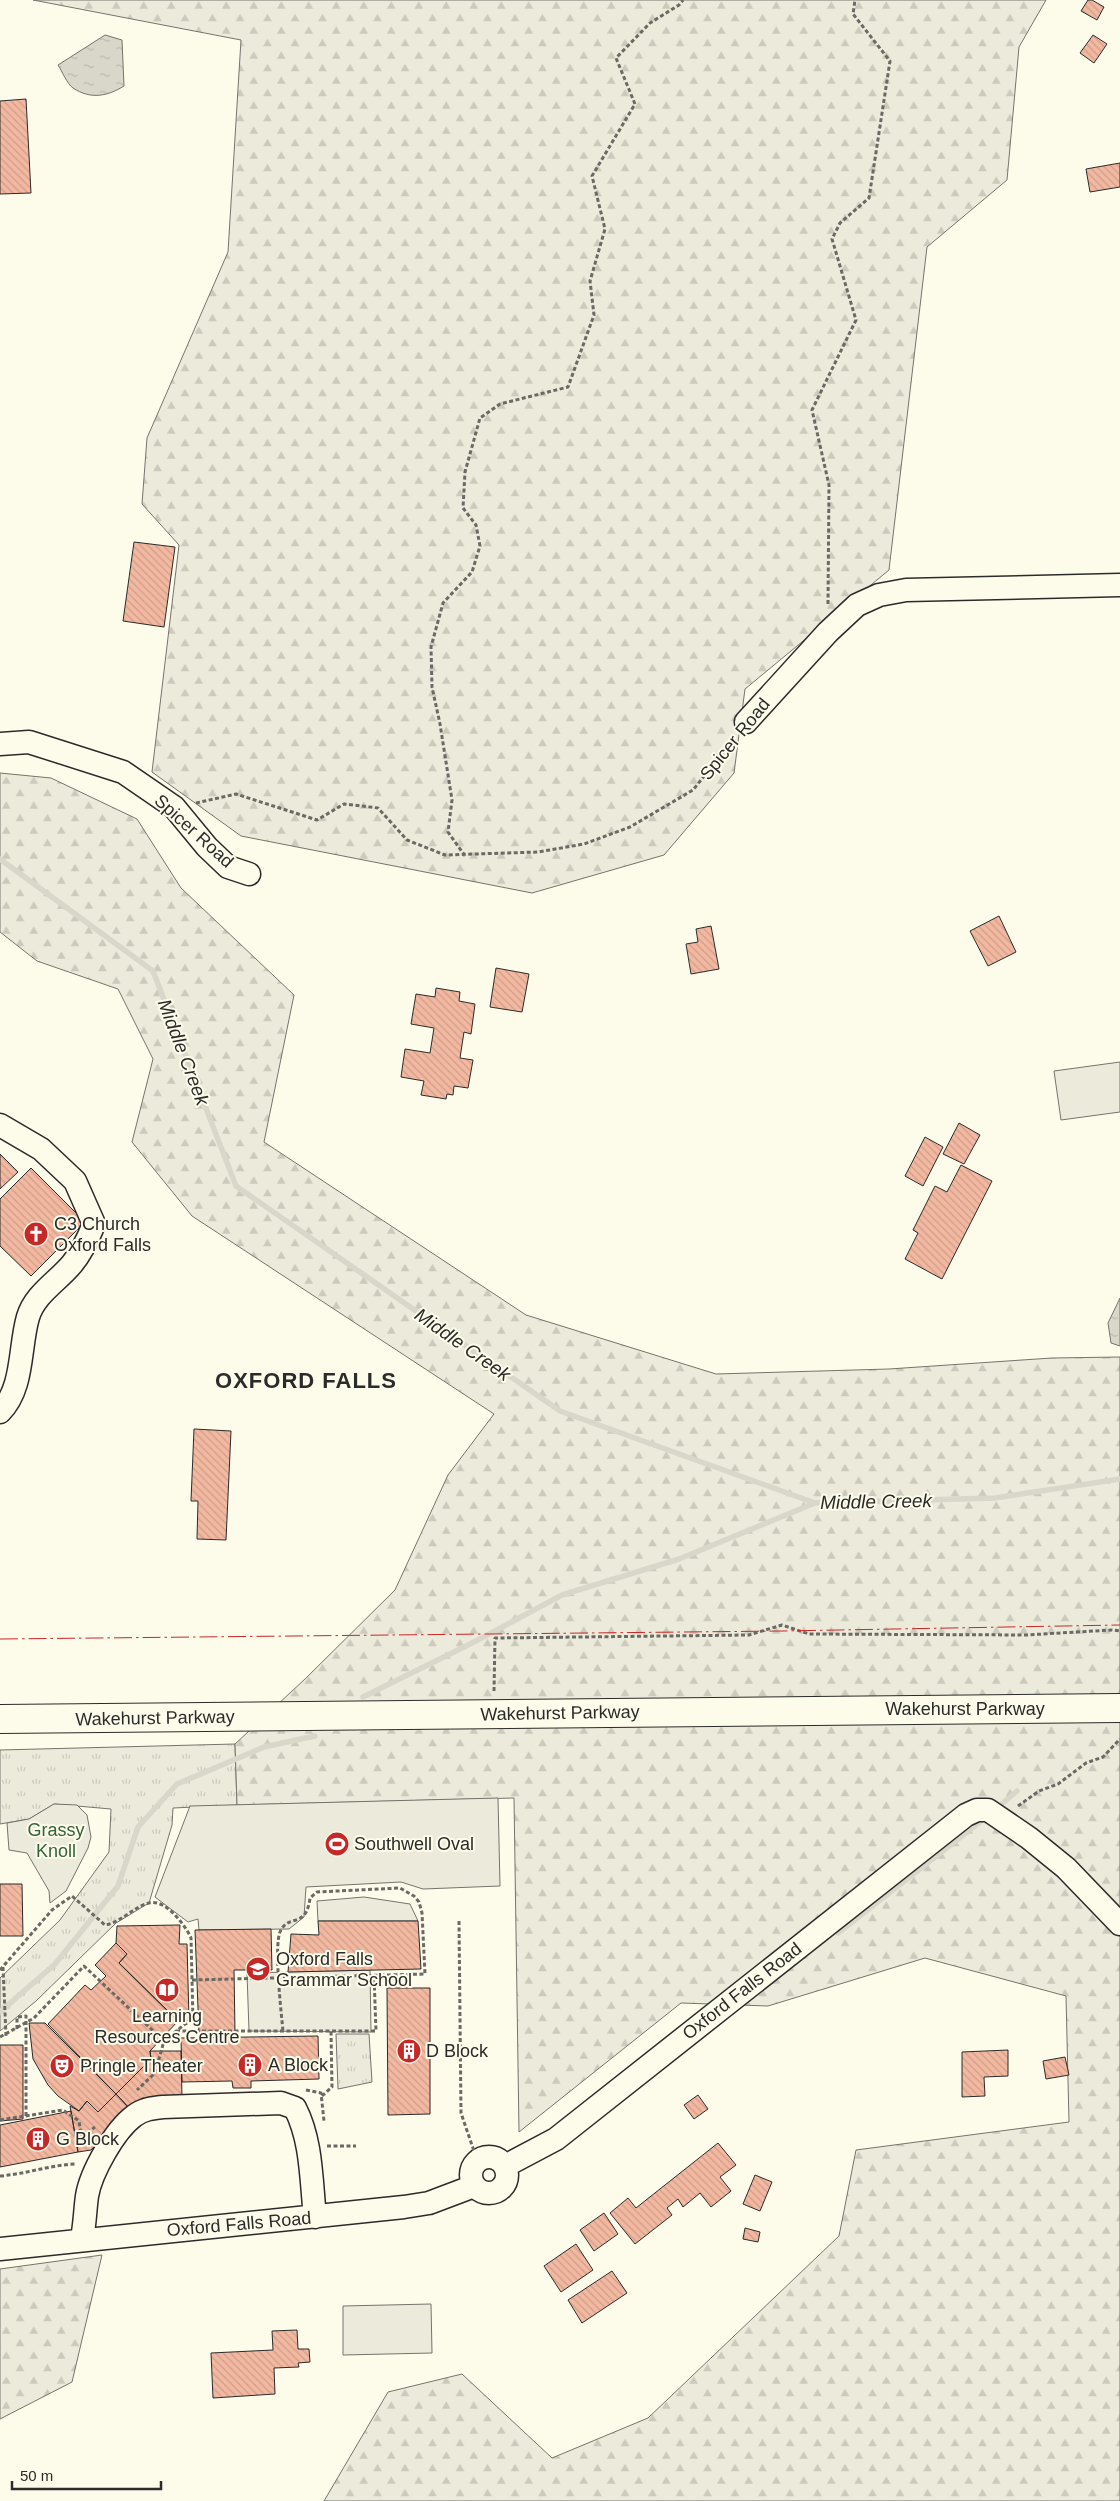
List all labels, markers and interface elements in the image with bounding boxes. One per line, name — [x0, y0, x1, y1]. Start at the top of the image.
street label: Spicer Road — [696, 694, 774, 784]
street label: Spicer Road — [150, 790, 238, 872]
water label: Middle Creek — [154, 996, 214, 1110]
place label: C3 Church Oxford Falls — [54, 1214, 151, 1255]
church icon: C3 Church Oxford Falls — [23, 1221, 49, 1247]
water label: Middle Creek — [411, 1304, 516, 1386]
district label: OXFORD FALLS — [215, 1368, 397, 1393]
water label: Middle Creek — [820, 1490, 934, 1513]
street label: Wakehurst Parkway — [885, 1699, 1045, 1719]
street label: Wakehurst Parkway — [480, 1702, 640, 1724]
street label: Wakehurst Parkway — [75, 1707, 235, 1729]
park label: Grassy Knoll — [27, 1820, 85, 1861]
sports icon: Southwell Oval — [324, 1831, 350, 1857]
place label: Southwell Oval — [354, 1834, 474, 1854]
street label: Oxford Falls Road — [679, 1938, 805, 2044]
place label: Oxford Falls Grammar School — [276, 1949, 412, 1990]
school or university icon: Oxford Falls Grammar School — [245, 1956, 271, 1982]
library icon: Learning Resources Centre — [154, 1977, 180, 2003]
place label: Learning Resources Centre — [94, 2006, 240, 2047]
building icon: D Block — [396, 2038, 422, 2064]
place label: D Block — [426, 2041, 489, 2061]
building icon: A Block — [237, 2052, 263, 2078]
theatre icon: Pringle Theater — [49, 2053, 75, 2079]
place label: A Block — [268, 2055, 329, 2075]
place label: Pringle Theater — [80, 2056, 203, 2076]
building icon: G Block — [25, 2126, 51, 2152]
place label: G Block — [56, 2129, 120, 2149]
street label: Oxford Falls Road — [166, 2208, 312, 2240]
scale bar — [12, 2458, 161, 2490]
text: 50 m — [20, 2467, 53, 2484]

